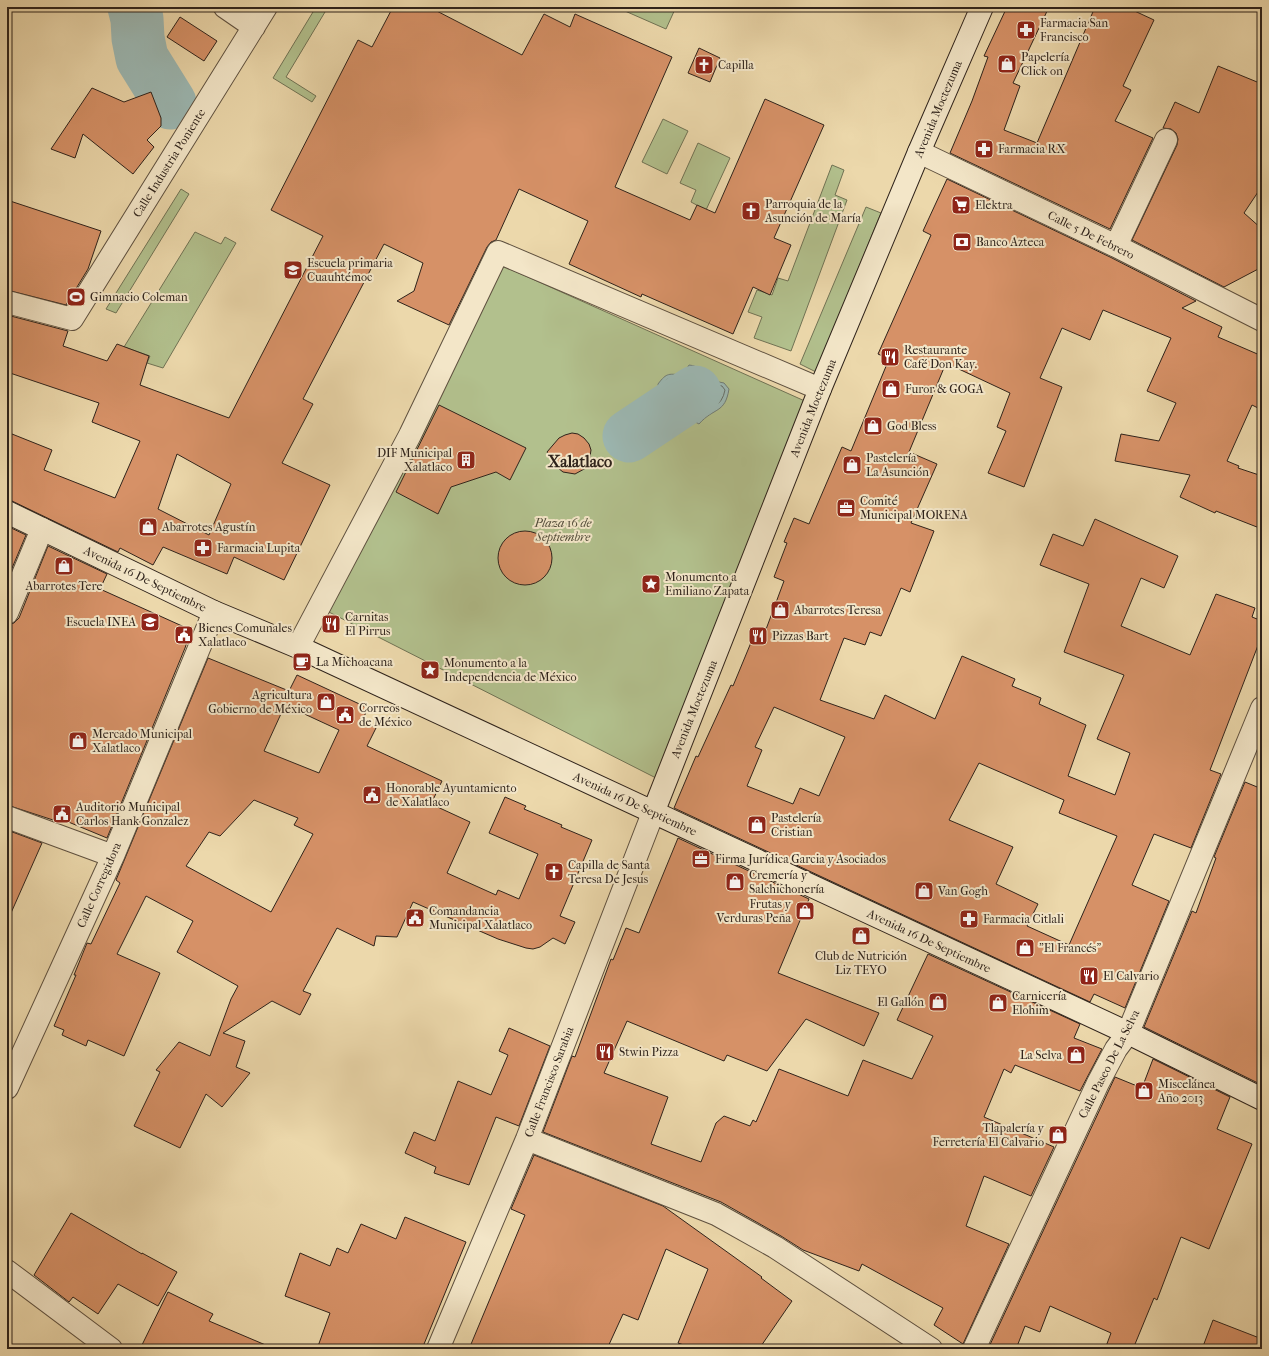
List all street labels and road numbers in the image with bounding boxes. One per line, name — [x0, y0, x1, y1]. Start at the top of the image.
street label: Avenida Moctezuma — [911, 58, 965, 161]
street label: Calle Industria Poniente — [130, 106, 208, 220]
street label: Calle 5 De Febrero — [1045, 208, 1137, 262]
street label: Avenida Moctezuma — [787, 357, 839, 460]
street label: Avenida 16 De Septiembre — [80, 543, 209, 615]
street label: Avenida Moctezuma — [668, 658, 720, 761]
street label: Avenida 16 De Septiembre — [570, 769, 699, 839]
street label: Calle Corregidora — [74, 840, 124, 930]
street label: Avenida 16 De Septiembre — [864, 906, 993, 976]
street label: Calle Paseo De La Selva — [1075, 1007, 1143, 1121]
street label: Calle Francisco Sarabia — [521, 1024, 577, 1139]

